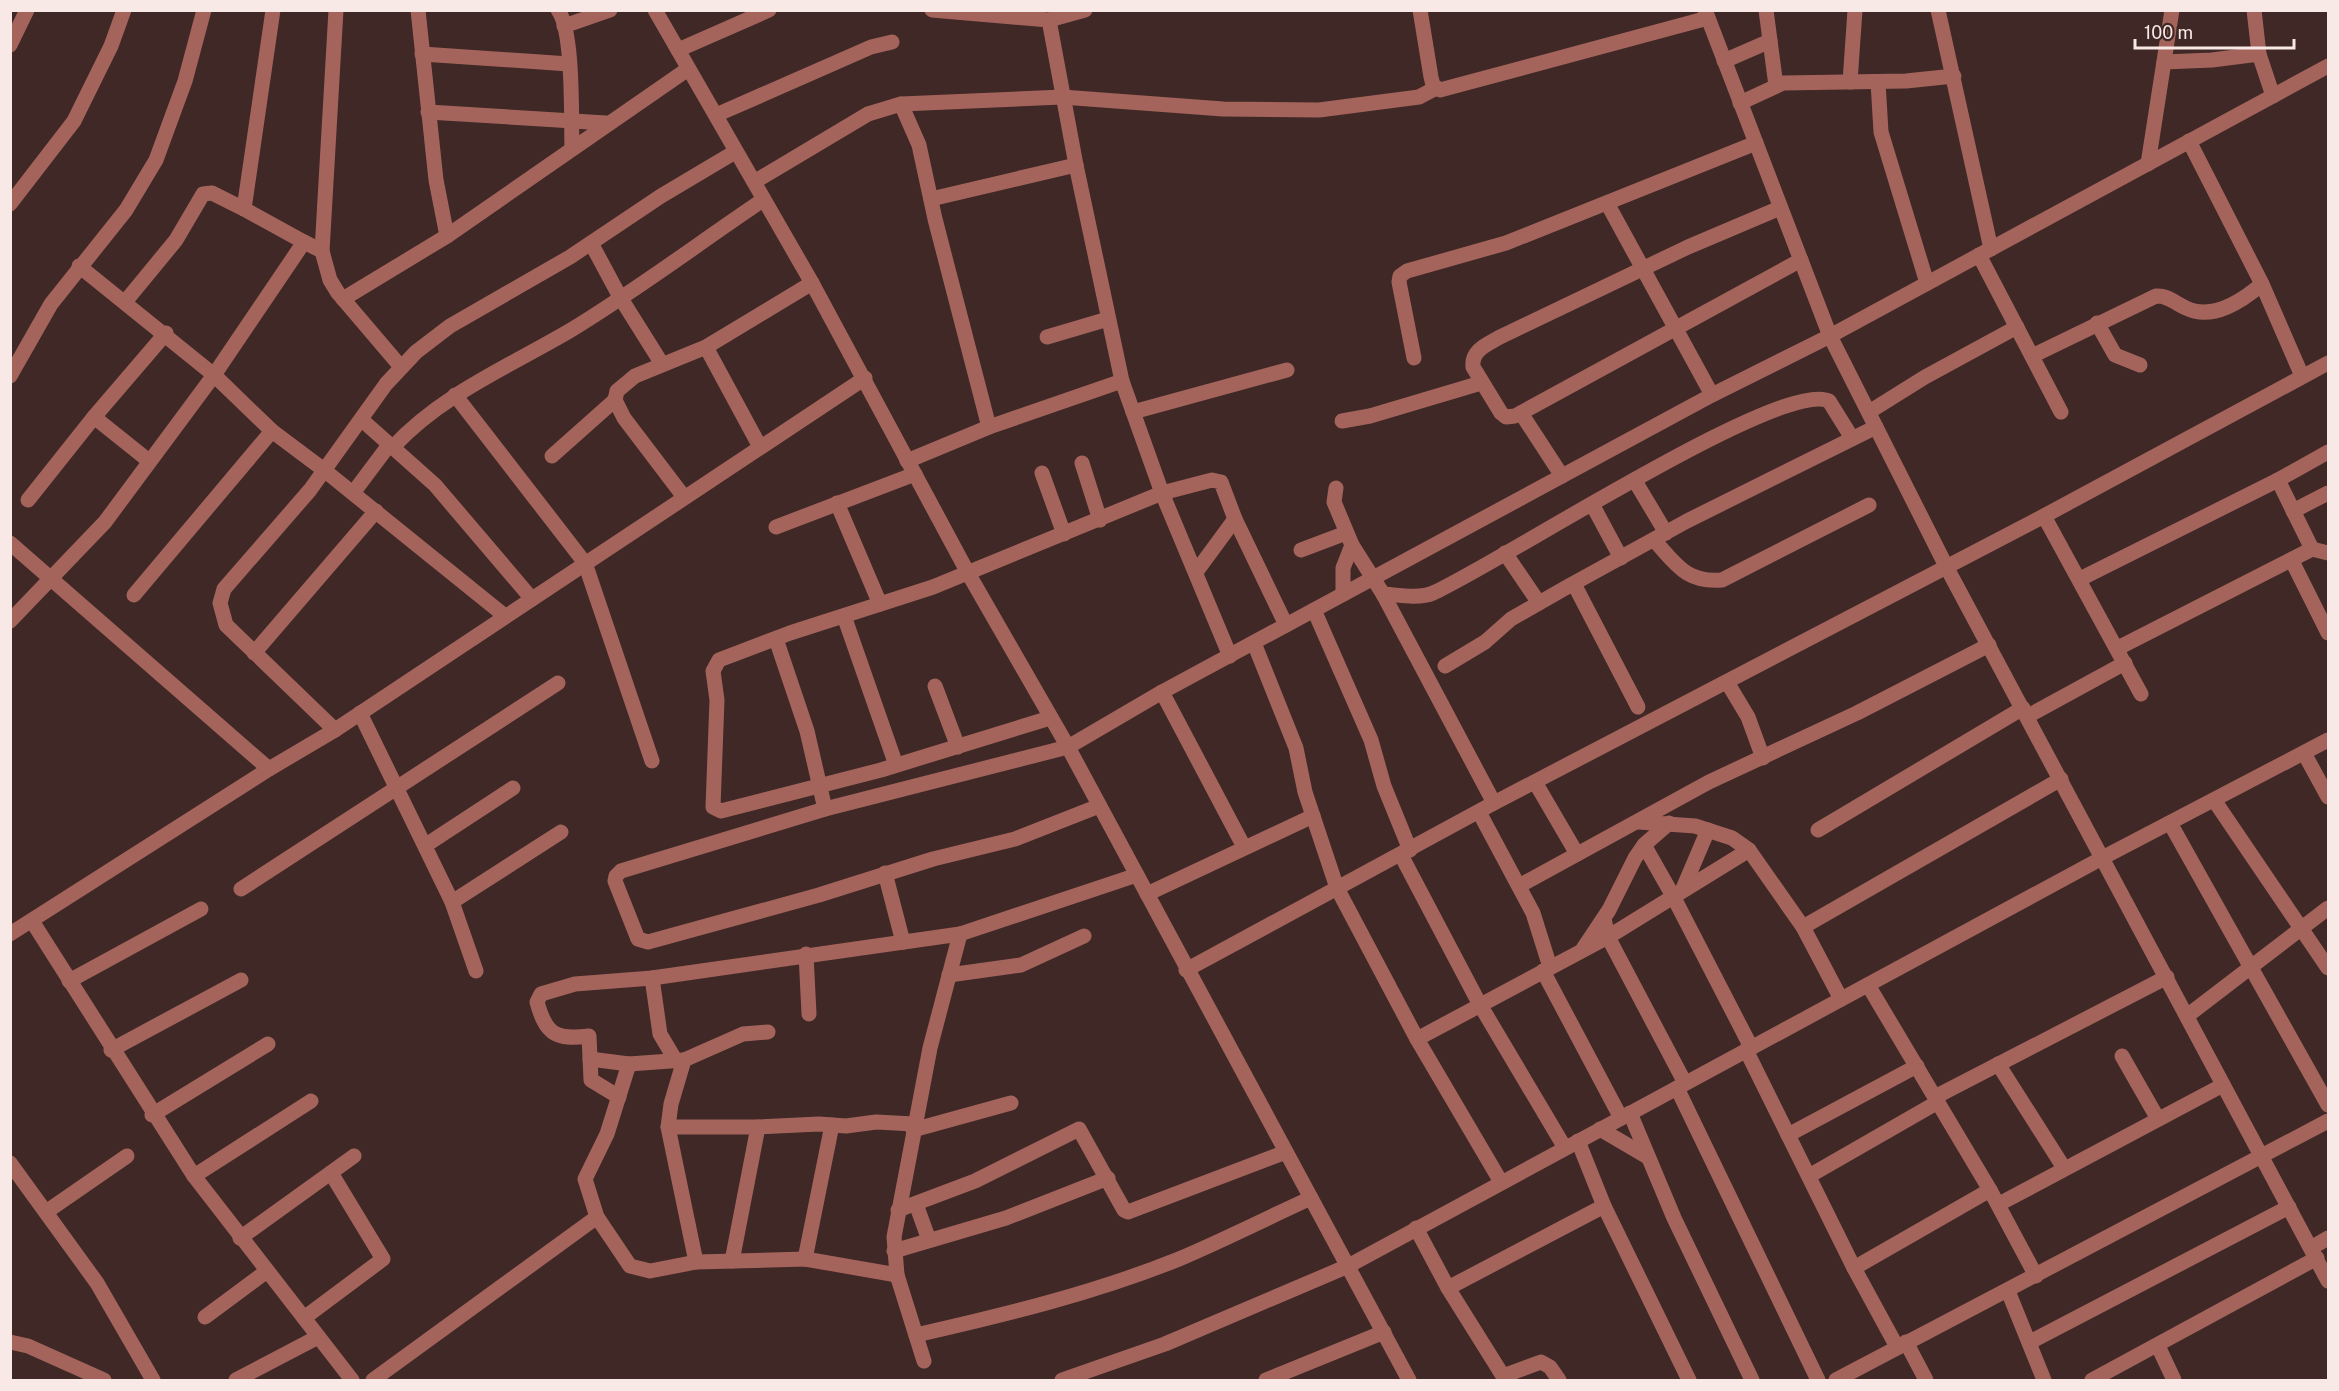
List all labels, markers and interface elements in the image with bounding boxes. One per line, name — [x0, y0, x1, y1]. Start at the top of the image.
scale bar — [2135, 12, 2294, 50]
text: 100 m — [2144, 22, 2193, 43]

